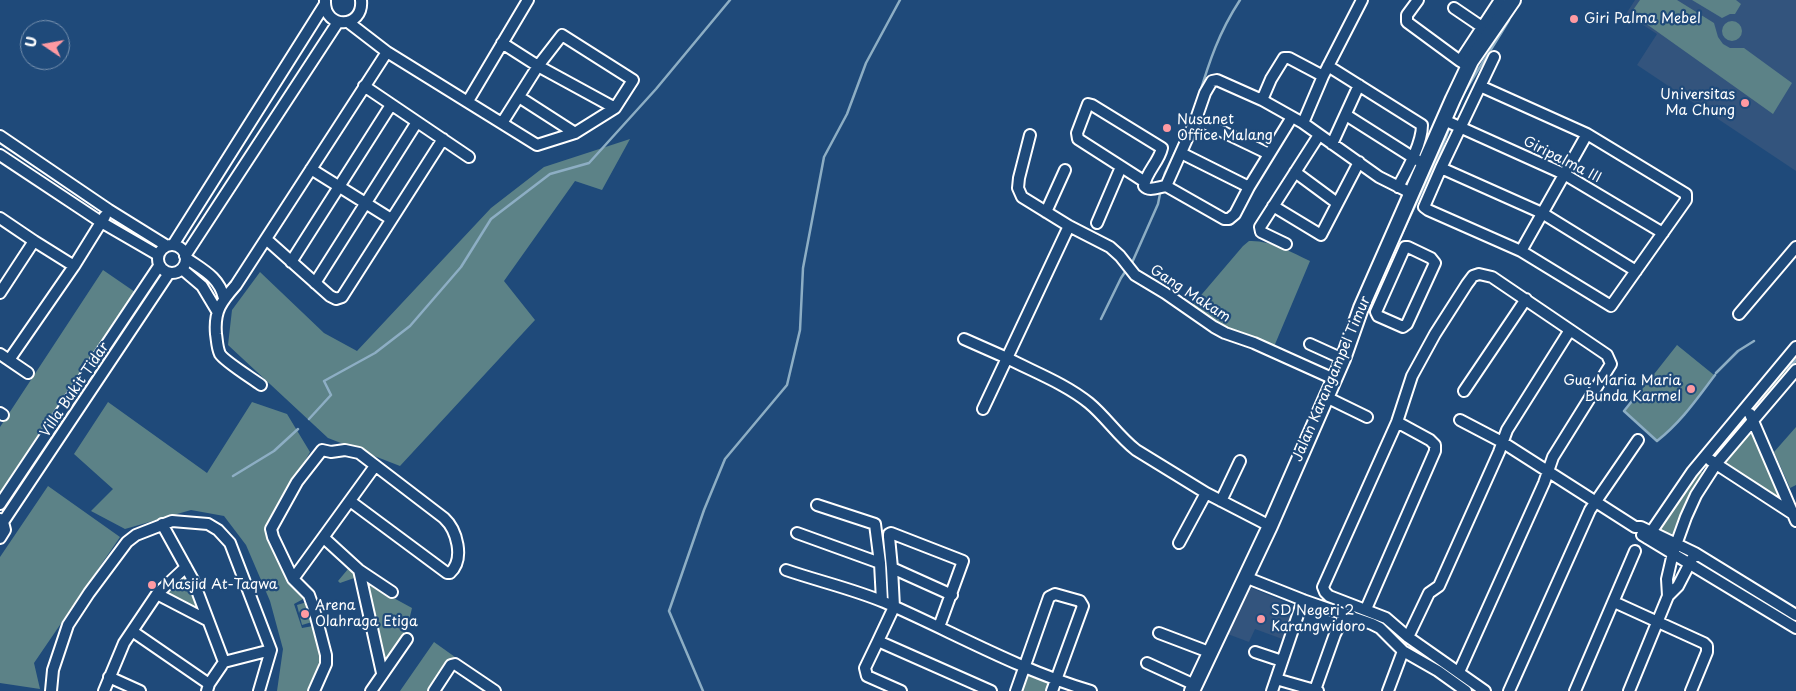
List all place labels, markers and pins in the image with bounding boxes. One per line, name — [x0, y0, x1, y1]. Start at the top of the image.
place label: Giri Palma Mebel — [1584, 11, 1701, 27]
marker: Giri Palma Mebel — [1568, 13, 1580, 25]
place label: Universitas Ma Chung — [1660, 87, 1735, 120]
marker: Universitas Ma Chung — [1739, 97, 1751, 109]
place label: Nusanet Office Malang — [1177, 112, 1273, 144]
marker: Nusanet Office Malang — [1161, 122, 1173, 134]
place label: Gua Maria Maria Bunda Karmel — [1563, 373, 1681, 406]
marker: Gua Maria Maria Bunda Karmel — [1685, 383, 1697, 395]
place label: Masjid At-Taqwa — [162, 577, 277, 593]
marker: Masjid At-Taqwa — [146, 579, 158, 591]
place label: Arena Olahraga Etiga — [315, 598, 418, 630]
place label: SD Negeri 2 Karangwidoro — [1271, 603, 1365, 636]
marker: Arena Olahraga Etiga — [299, 608, 311, 620]
marker: SD Negeri 2 Karangwidoro — [1255, 613, 1267, 625]

